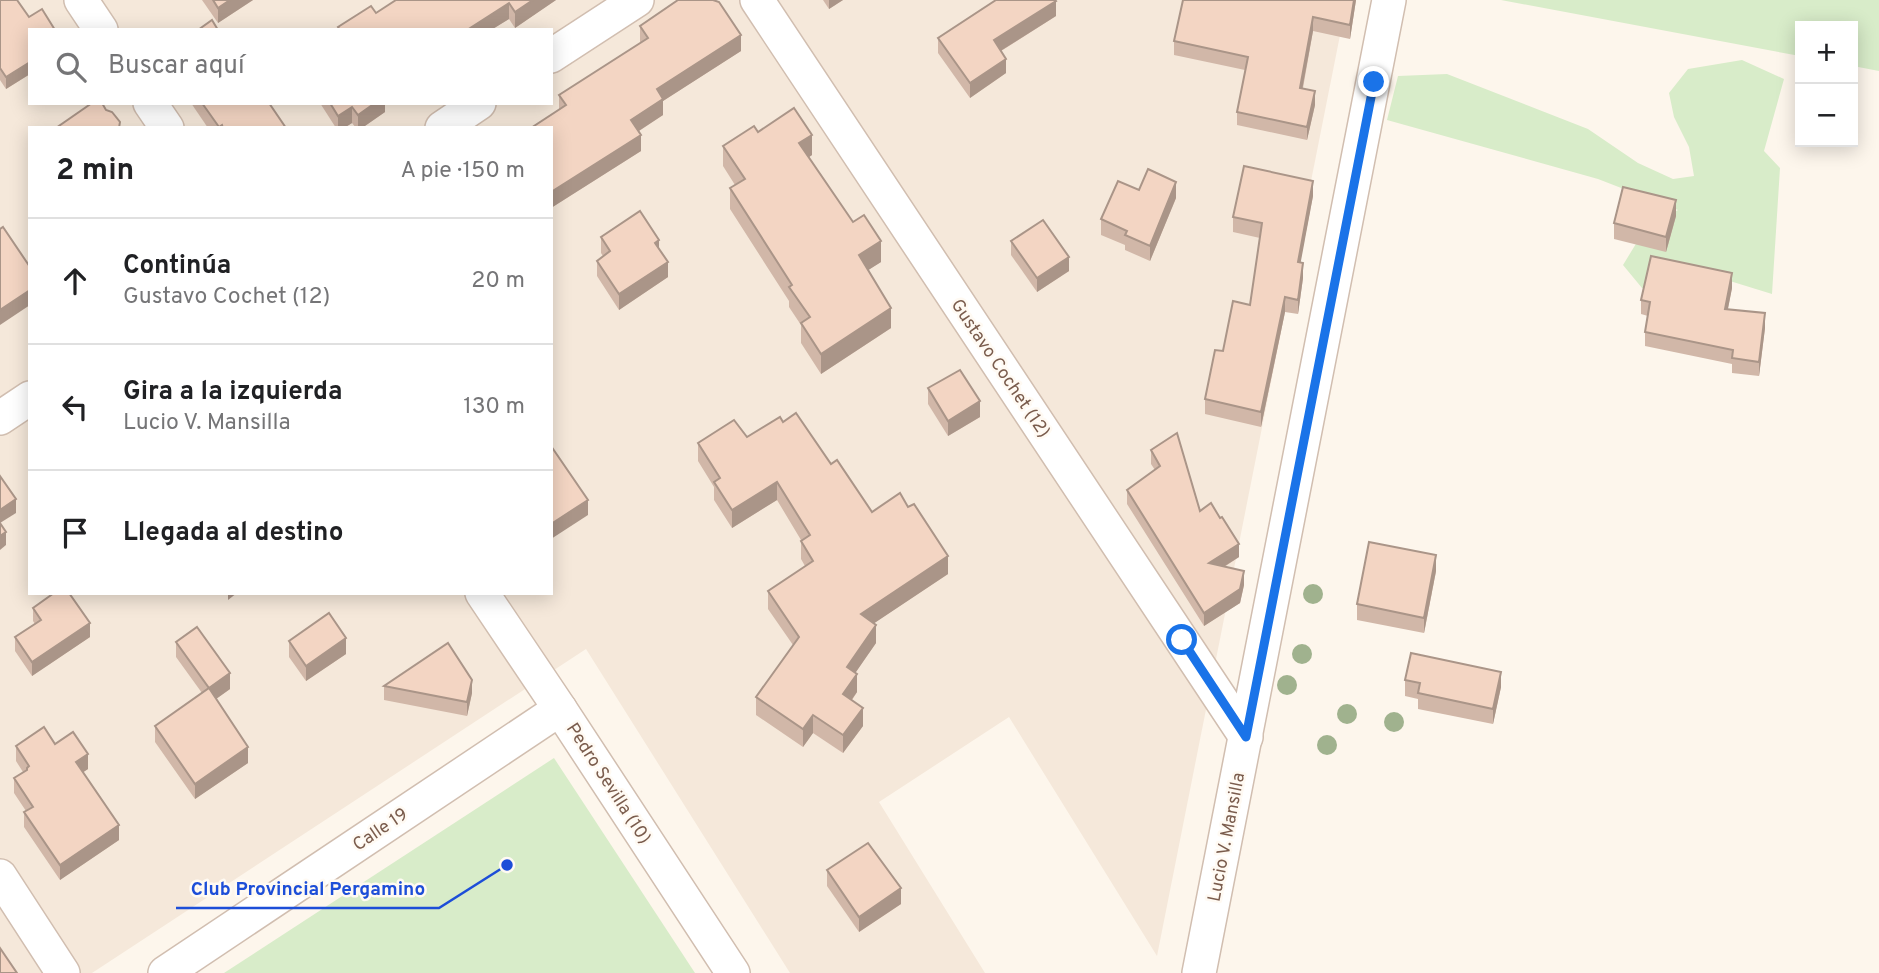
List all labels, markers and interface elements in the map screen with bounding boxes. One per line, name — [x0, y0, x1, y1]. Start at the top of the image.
map controls — [1795, 21, 1858, 147]
button: + — [1795, 21, 1858, 84]
search box — [28, 28, 553, 105]
icon: search — [52, 48, 90, 86]
text: Buscar aquí — [108, 50, 245, 83]
route end — [1358, 66, 1389, 97]
button: − — [1795, 84, 1858, 147]
text: 2 min — [56, 153, 134, 190]
text: A pie · 150 m — [400, 157, 525, 186]
text: Continúa — [123, 250, 231, 283]
icon: ahead — [56, 262, 94, 300]
text: 20 m — [471, 267, 525, 296]
text: Gustavo Cochet (12) — [123, 283, 330, 312]
street label: Gustavo Cochet (12) — [945, 295, 1055, 443]
text: Gira a la izquierda — [123, 376, 342, 409]
icon: left — [56, 388, 94, 426]
text: 130 m — [463, 393, 525, 422]
text: Lucio V. Mansilla — [123, 409, 291, 438]
icon: arrive — [56, 514, 94, 552]
text: Llegada al destino — [123, 517, 343, 550]
route start — [1166, 624, 1197, 655]
street label: Pedro Sevilla (10) — [560, 719, 655, 849]
street label: Lucio V. Mansilla — [1204, 771, 1251, 904]
street label: Calle 19 — [349, 803, 413, 857]
callout: Club Provincial Pergamino — [176, 868, 439, 908]
text: Club Provincial Pergamino — [191, 878, 425, 902]

